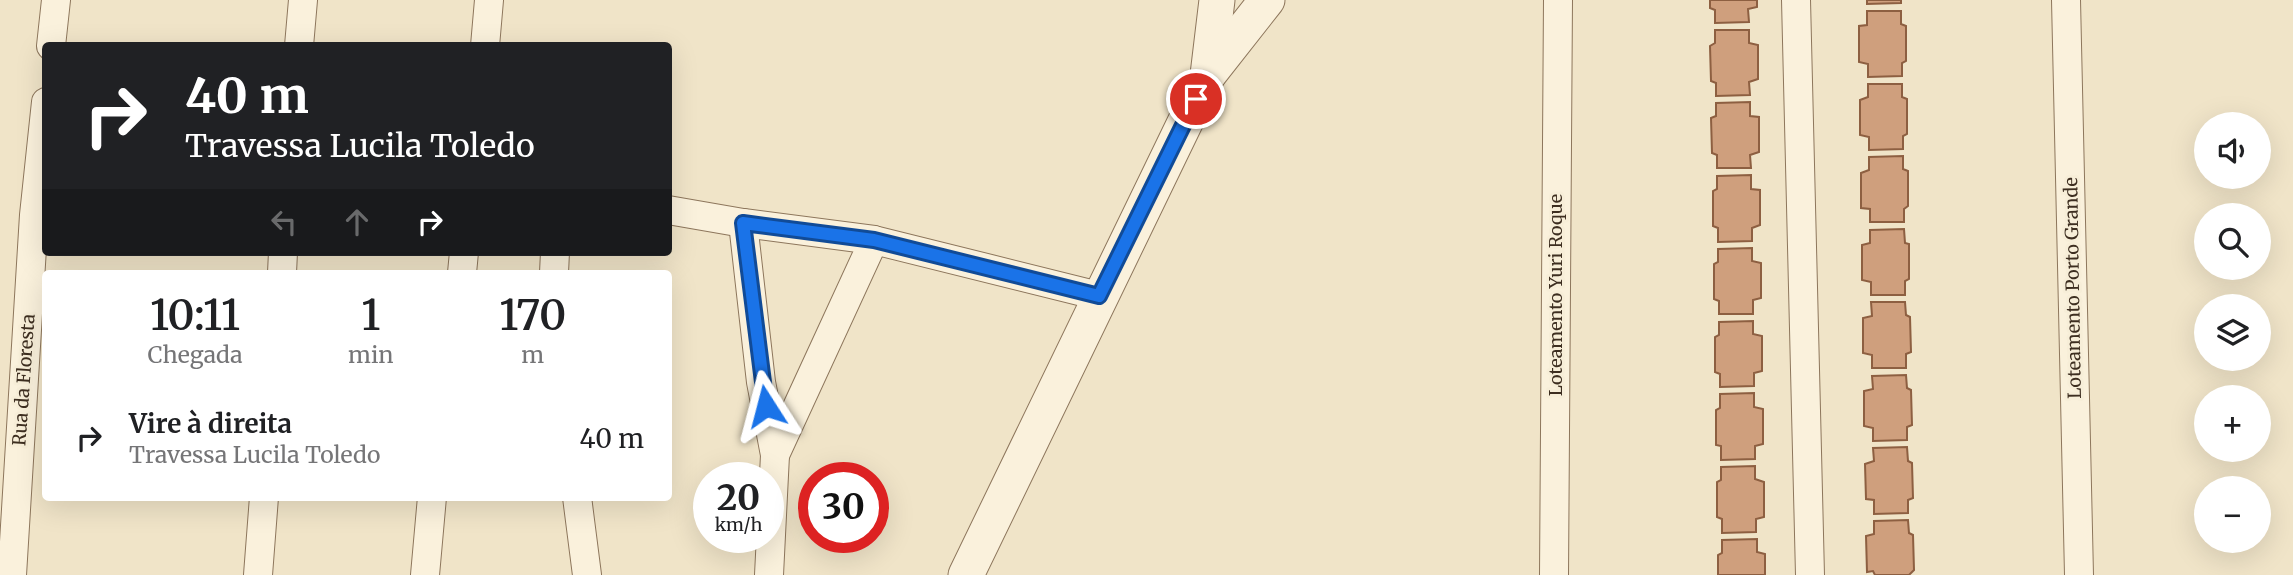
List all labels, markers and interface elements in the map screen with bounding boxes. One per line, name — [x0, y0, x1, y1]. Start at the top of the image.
text: 40 m — [185, 65, 309, 126]
pin — [1166, 69, 1226, 129]
icon: right — [70, 70, 161, 161]
icon: arrive — [1177, 80, 1215, 118]
map controls — [2194, 112, 2271, 553]
button: sound — [2194, 112, 2271, 189]
text: Travessa Lucila Toledo — [185, 126, 535, 166]
street label: Loteamento Porto Grande — [2059, 177, 2086, 399]
street label: Loteamento Yuri Roque — [1544, 194, 1567, 396]
icon: left — [265, 203, 303, 241]
icon: ahead — [338, 203, 376, 241]
icon: right — [411, 203, 449, 241]
button: search — [2194, 203, 2271, 280]
text: 10:11 — [150, 289, 240, 341]
text: 1 — [361, 289, 380, 341]
text: 170 — [499, 289, 566, 341]
button: layers — [2194, 294, 2271, 371]
street label: Rua da Floresta — [7, 313, 40, 447]
text: Chegada — [148, 340, 243, 369]
text: min — [348, 340, 394, 369]
text: m — [521, 340, 544, 369]
position arrow — [729, 369, 803, 443]
button: + — [2194, 385, 2271, 462]
text: Vire à direita — [129, 407, 292, 440]
icon: right — [70, 419, 108, 457]
text: 40 m — [580, 422, 644, 455]
text: Travessa Lucila Toledo — [129, 440, 380, 469]
speed limit sign: 30 — [798, 462, 889, 553]
text: 20 — [717, 476, 760, 520]
button: − — [2194, 476, 2271, 553]
text: km/h — [715, 513, 762, 536]

